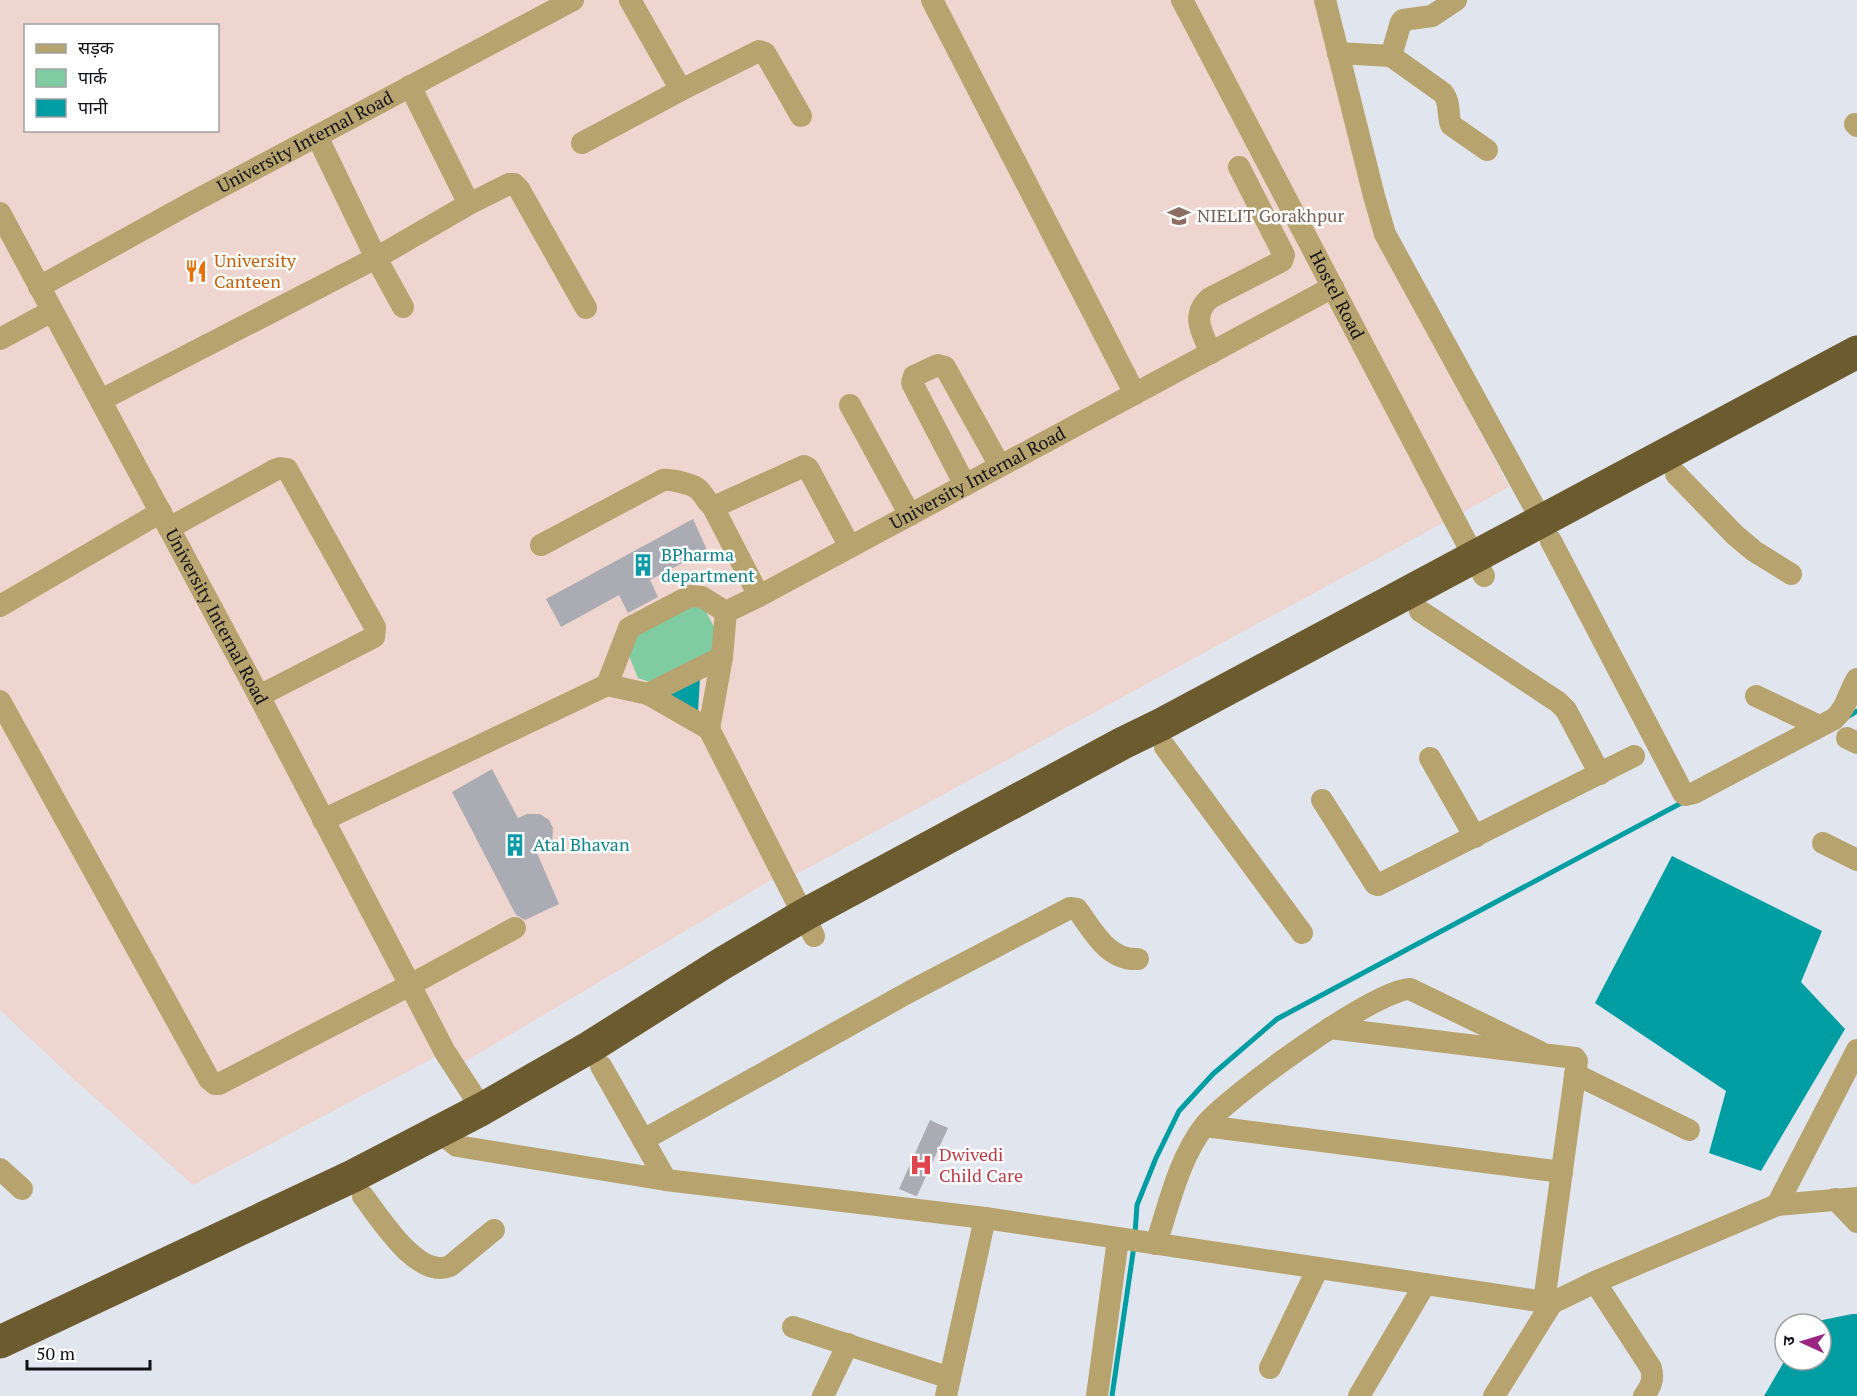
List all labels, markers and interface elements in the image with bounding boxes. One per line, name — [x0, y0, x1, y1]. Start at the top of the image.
legend — [24, 24, 219, 132]
text: सड़क — [78, 35, 115, 59]
text: पार्क — [78, 65, 108, 89]
street label: University Internal Road — [213, 85, 397, 198]
text: पानी — [78, 95, 108, 119]
school or university icon: NIELIT Gorakhpur — [1166, 203, 1192, 229]
place label: NIELIT Gorakhpur — [1197, 203, 1344, 227]
street label: Hostel Road — [1304, 246, 1371, 343]
place label: University Canteen — [214, 248, 297, 293]
restaurant icon: University Canteen — [183, 258, 209, 284]
street label: University Internal Road — [885, 420, 1069, 534]
street label: University Internal Road — [160, 524, 274, 708]
place label: BPharma department — [661, 542, 755, 587]
building icon: BPharma department — [630, 552, 656, 578]
building icon: Atal Bhavan — [502, 832, 528, 858]
place label: Atal Bhavan — [533, 832, 630, 856]
place label: Dwivedi Child Care — [939, 1142, 1023, 1187]
hospital icon: Dwivedi Child Care — [908, 1152, 934, 1178]
north arrow — [1773, 1312, 1833, 1372]
scale bar — [27, 1333, 150, 1371]
text: उ — [1777, 1335, 1799, 1346]
text: 50 m — [36, 1341, 76, 1365]

